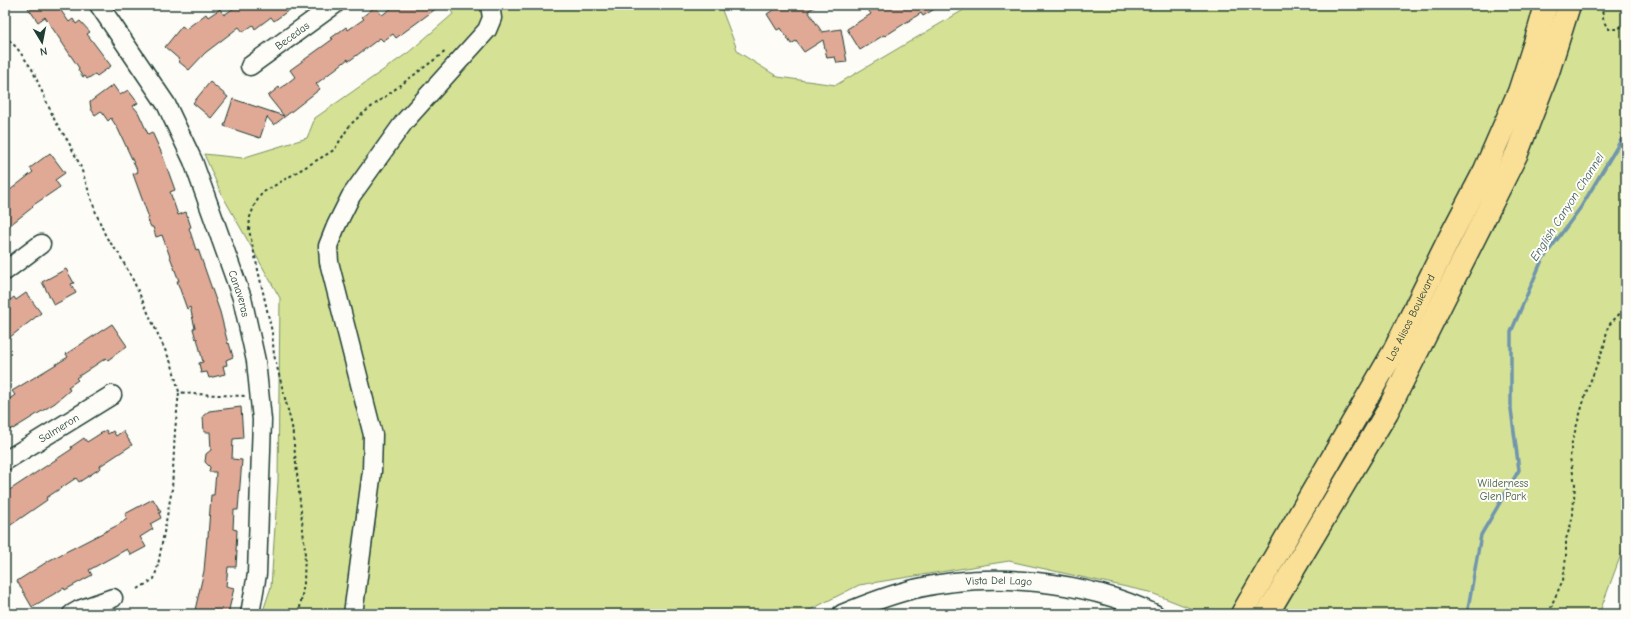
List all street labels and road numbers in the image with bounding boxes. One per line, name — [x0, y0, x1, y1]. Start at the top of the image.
street label: Becedas — [273, 19, 312, 53]
street label: Canaveras — [226, 268, 252, 319]
street label: Los Alisos Boulevard — [1384, 272, 1438, 364]
street label: Salmeron — [36, 411, 81, 446]
street label: Vista Del Lago — [965, 574, 1033, 589]

